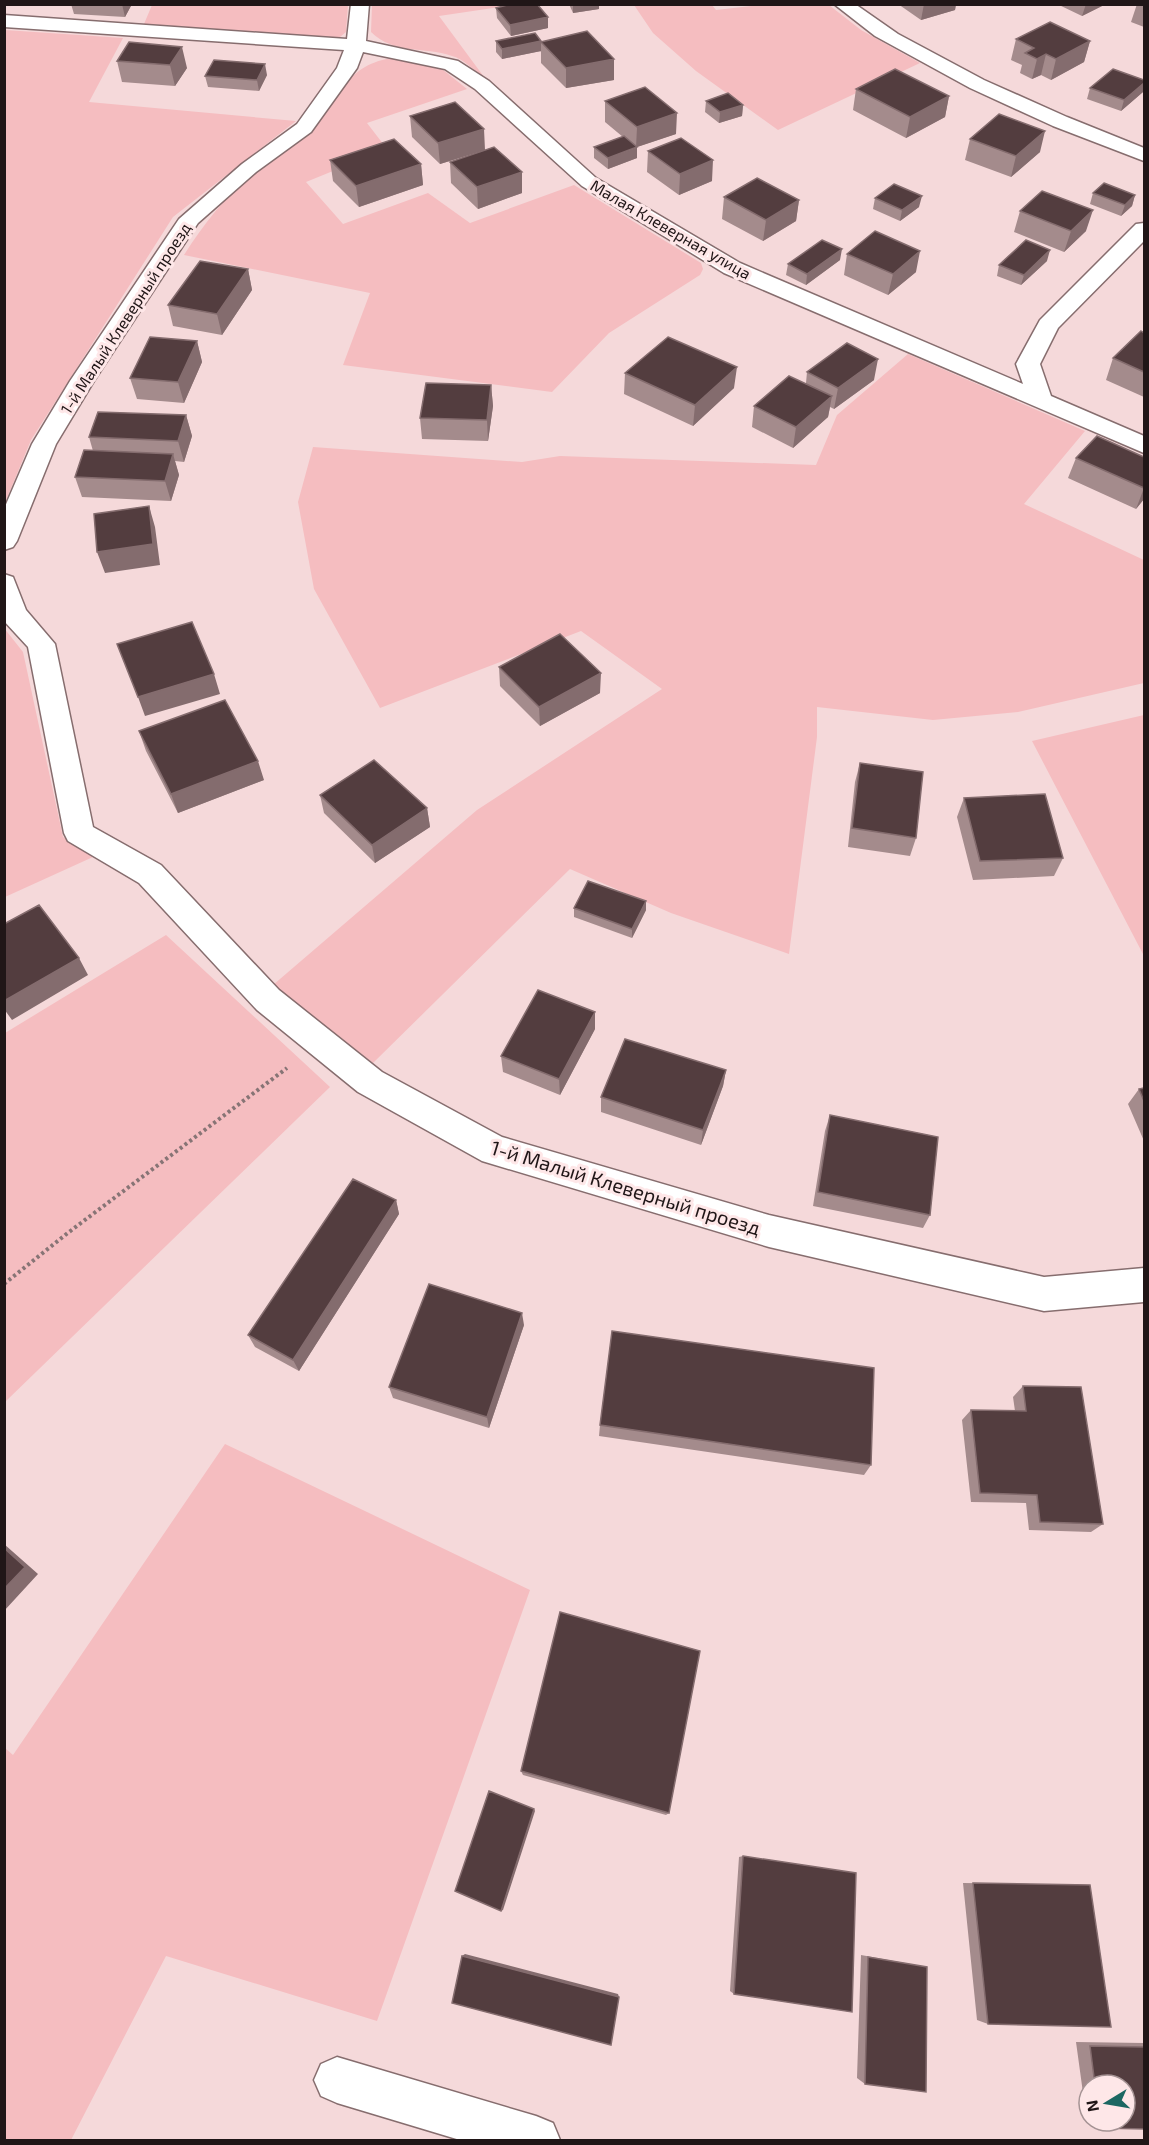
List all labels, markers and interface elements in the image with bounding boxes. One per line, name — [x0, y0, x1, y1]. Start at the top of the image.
street label: Малая Клеверная улица — [587, 175, 755, 284]
street label: 1-й Малый Клеверный проезд — [56, 219, 194, 417]
street label: 1-й Малый Клеверный проезд — [488, 1135, 764, 1239]
north arrow — [1077, 2073, 1137, 2133]
text: N — [1081, 2098, 1102, 2113]

